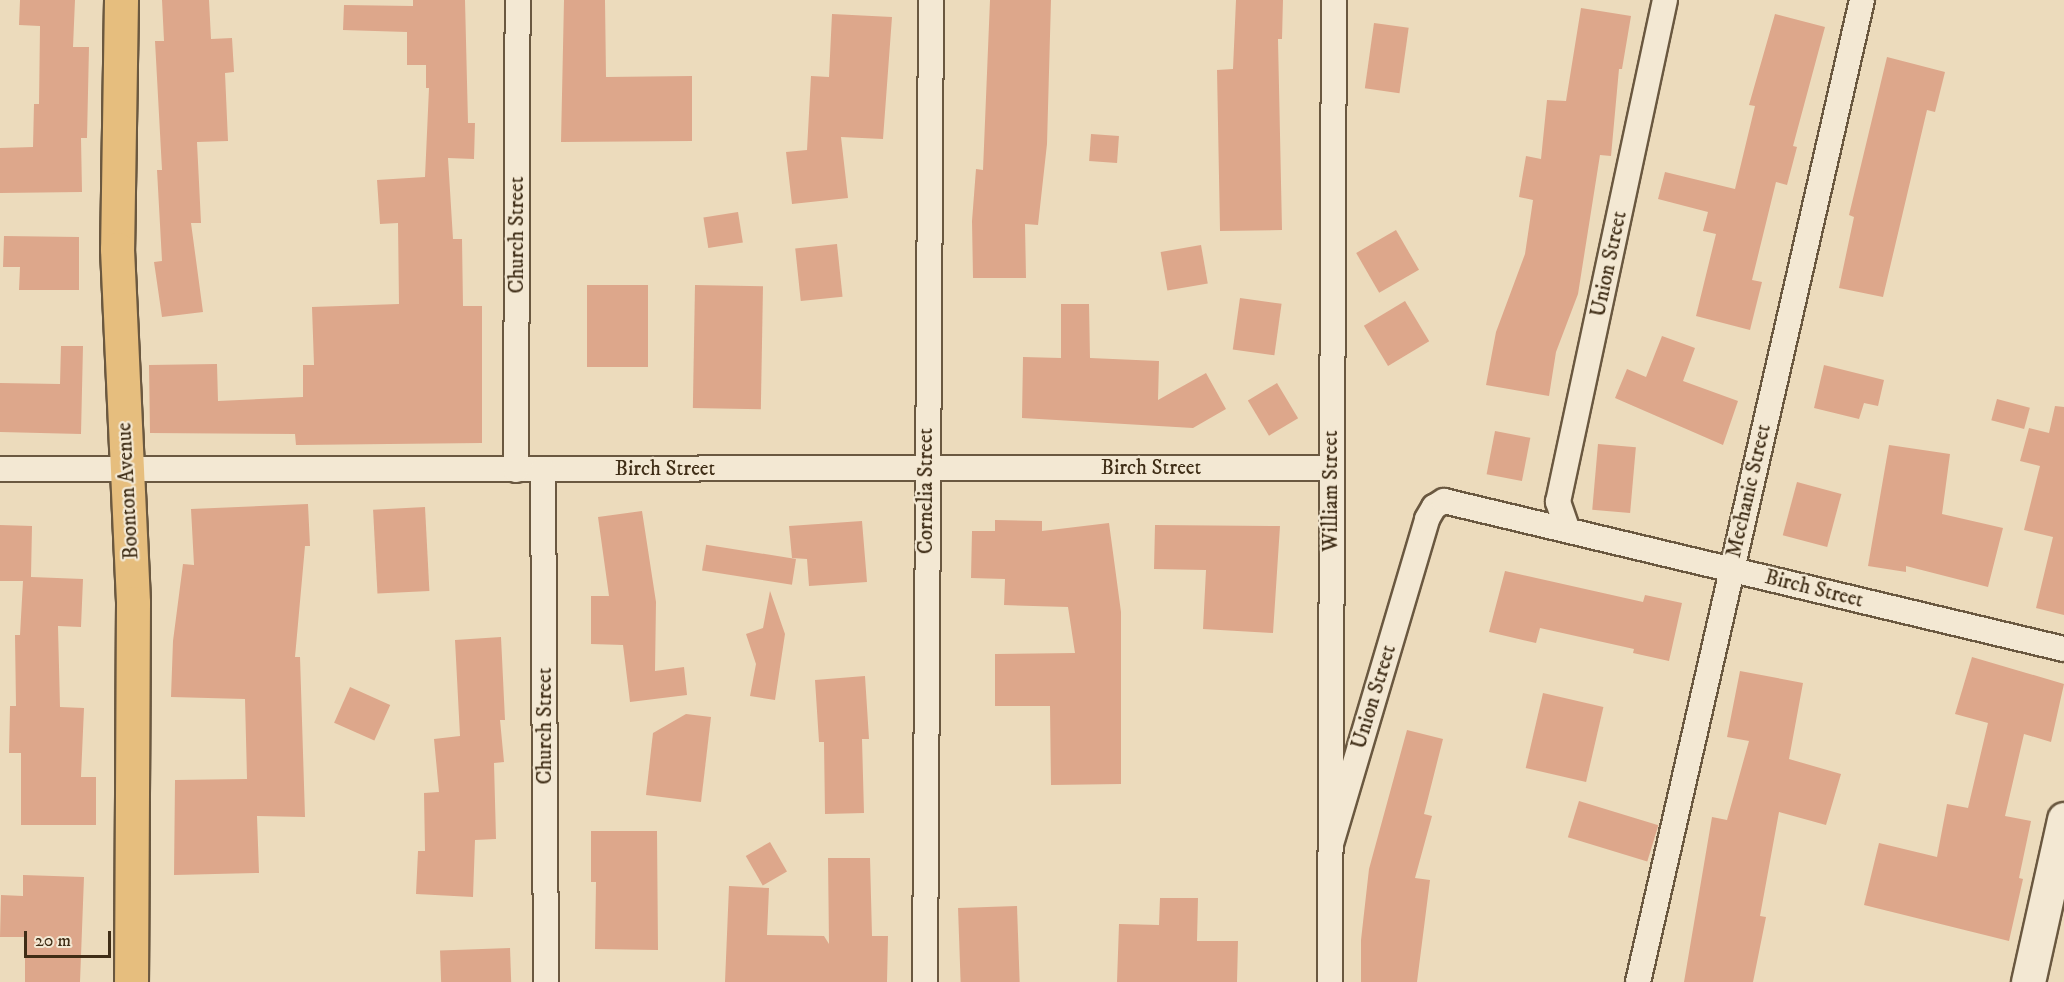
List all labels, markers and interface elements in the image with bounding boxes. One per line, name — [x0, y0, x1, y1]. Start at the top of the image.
street label: Church Street — [504, 177, 530, 293]
street label: Union Street — [1585, 209, 1633, 319]
street label: Boonton Avenue — [112, 422, 144, 560]
street label: Mechanic Street — [1721, 422, 1777, 560]
street label: Cornelia Street — [913, 428, 939, 554]
street label: William Street — [1318, 430, 1344, 552]
street label: Birch Street — [1101, 455, 1201, 481]
street label: Birch Street — [615, 456, 715, 482]
street label: Birch Street — [1762, 565, 1866, 613]
street label: Union Street — [1346, 642, 1402, 752]
street label: Church Street — [532, 668, 558, 784]
scale bar — [27, 919, 114, 957]
text: 20 m — [35, 930, 71, 952]

